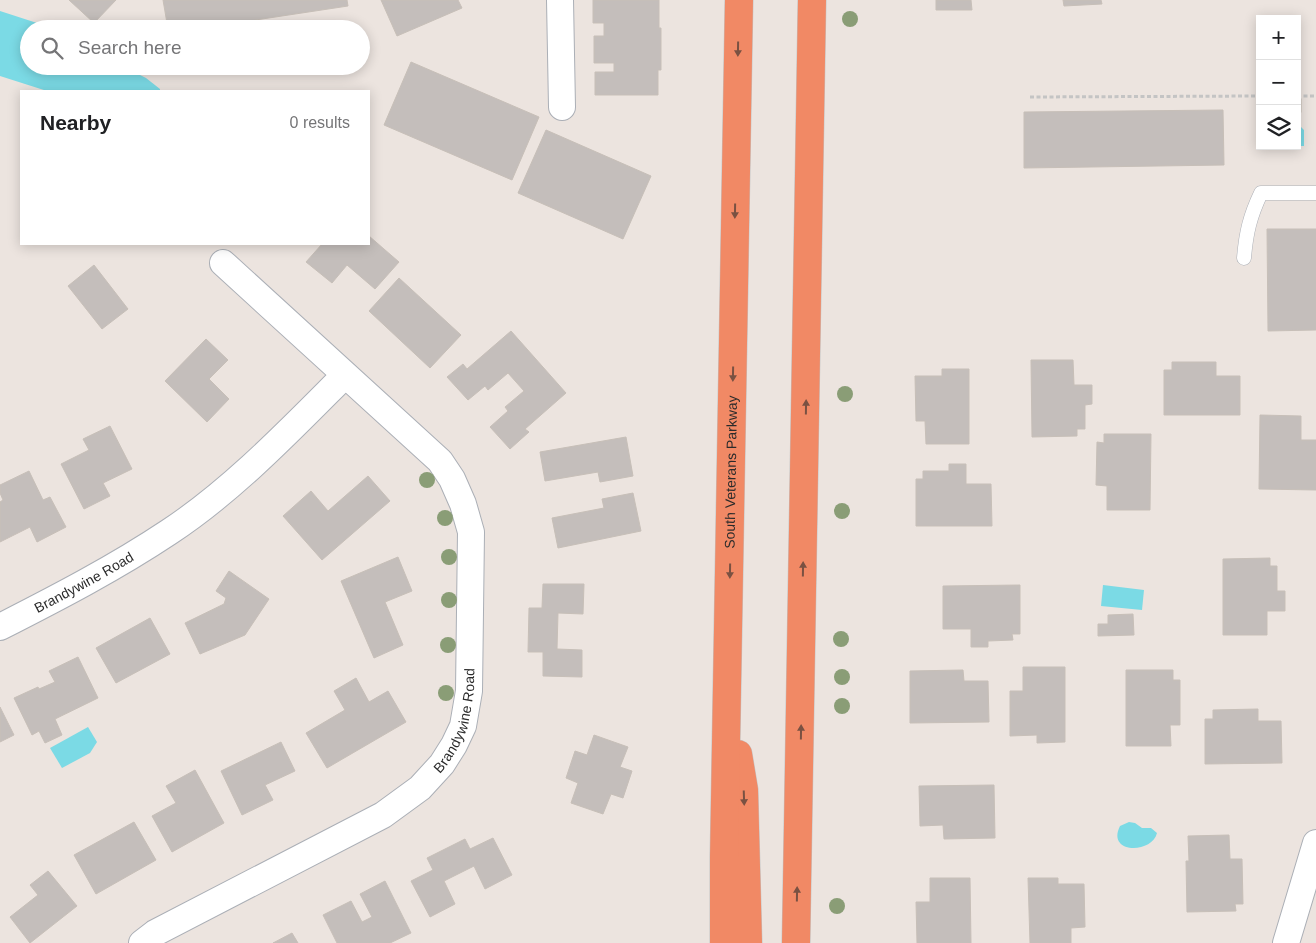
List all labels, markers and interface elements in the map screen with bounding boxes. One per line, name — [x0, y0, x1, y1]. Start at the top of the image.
map controls — [1256, 15, 1301, 150]
button: + — [1256, 15, 1301, 60]
search box — [20, 20, 370, 75]
icon: search — [38, 34, 66, 62]
text: Search here — [78, 37, 182, 58]
one-way arrow — [734, 41, 742, 57]
button: − — [1256, 60, 1301, 105]
button: layers — [1256, 105, 1301, 150]
text: Nearby — [40, 111, 111, 134]
text: 0 results — [290, 114, 350, 131]
one-way arrow — [731, 203, 739, 219]
one-way arrow — [728, 366, 736, 382]
street label: South Veterans Parkway — [721, 395, 740, 549]
one-way arrow — [802, 399, 810, 415]
street label: Brandywine Road — [32, 549, 136, 616]
one-way arrow — [799, 561, 807, 577]
one-way arrow — [726, 563, 734, 579]
street label: Brandywine Road — [430, 668, 477, 776]
one-way arrow — [797, 724, 805, 740]
one-way arrow — [741, 790, 749, 806]
one-way arrow — [793, 886, 801, 902]

